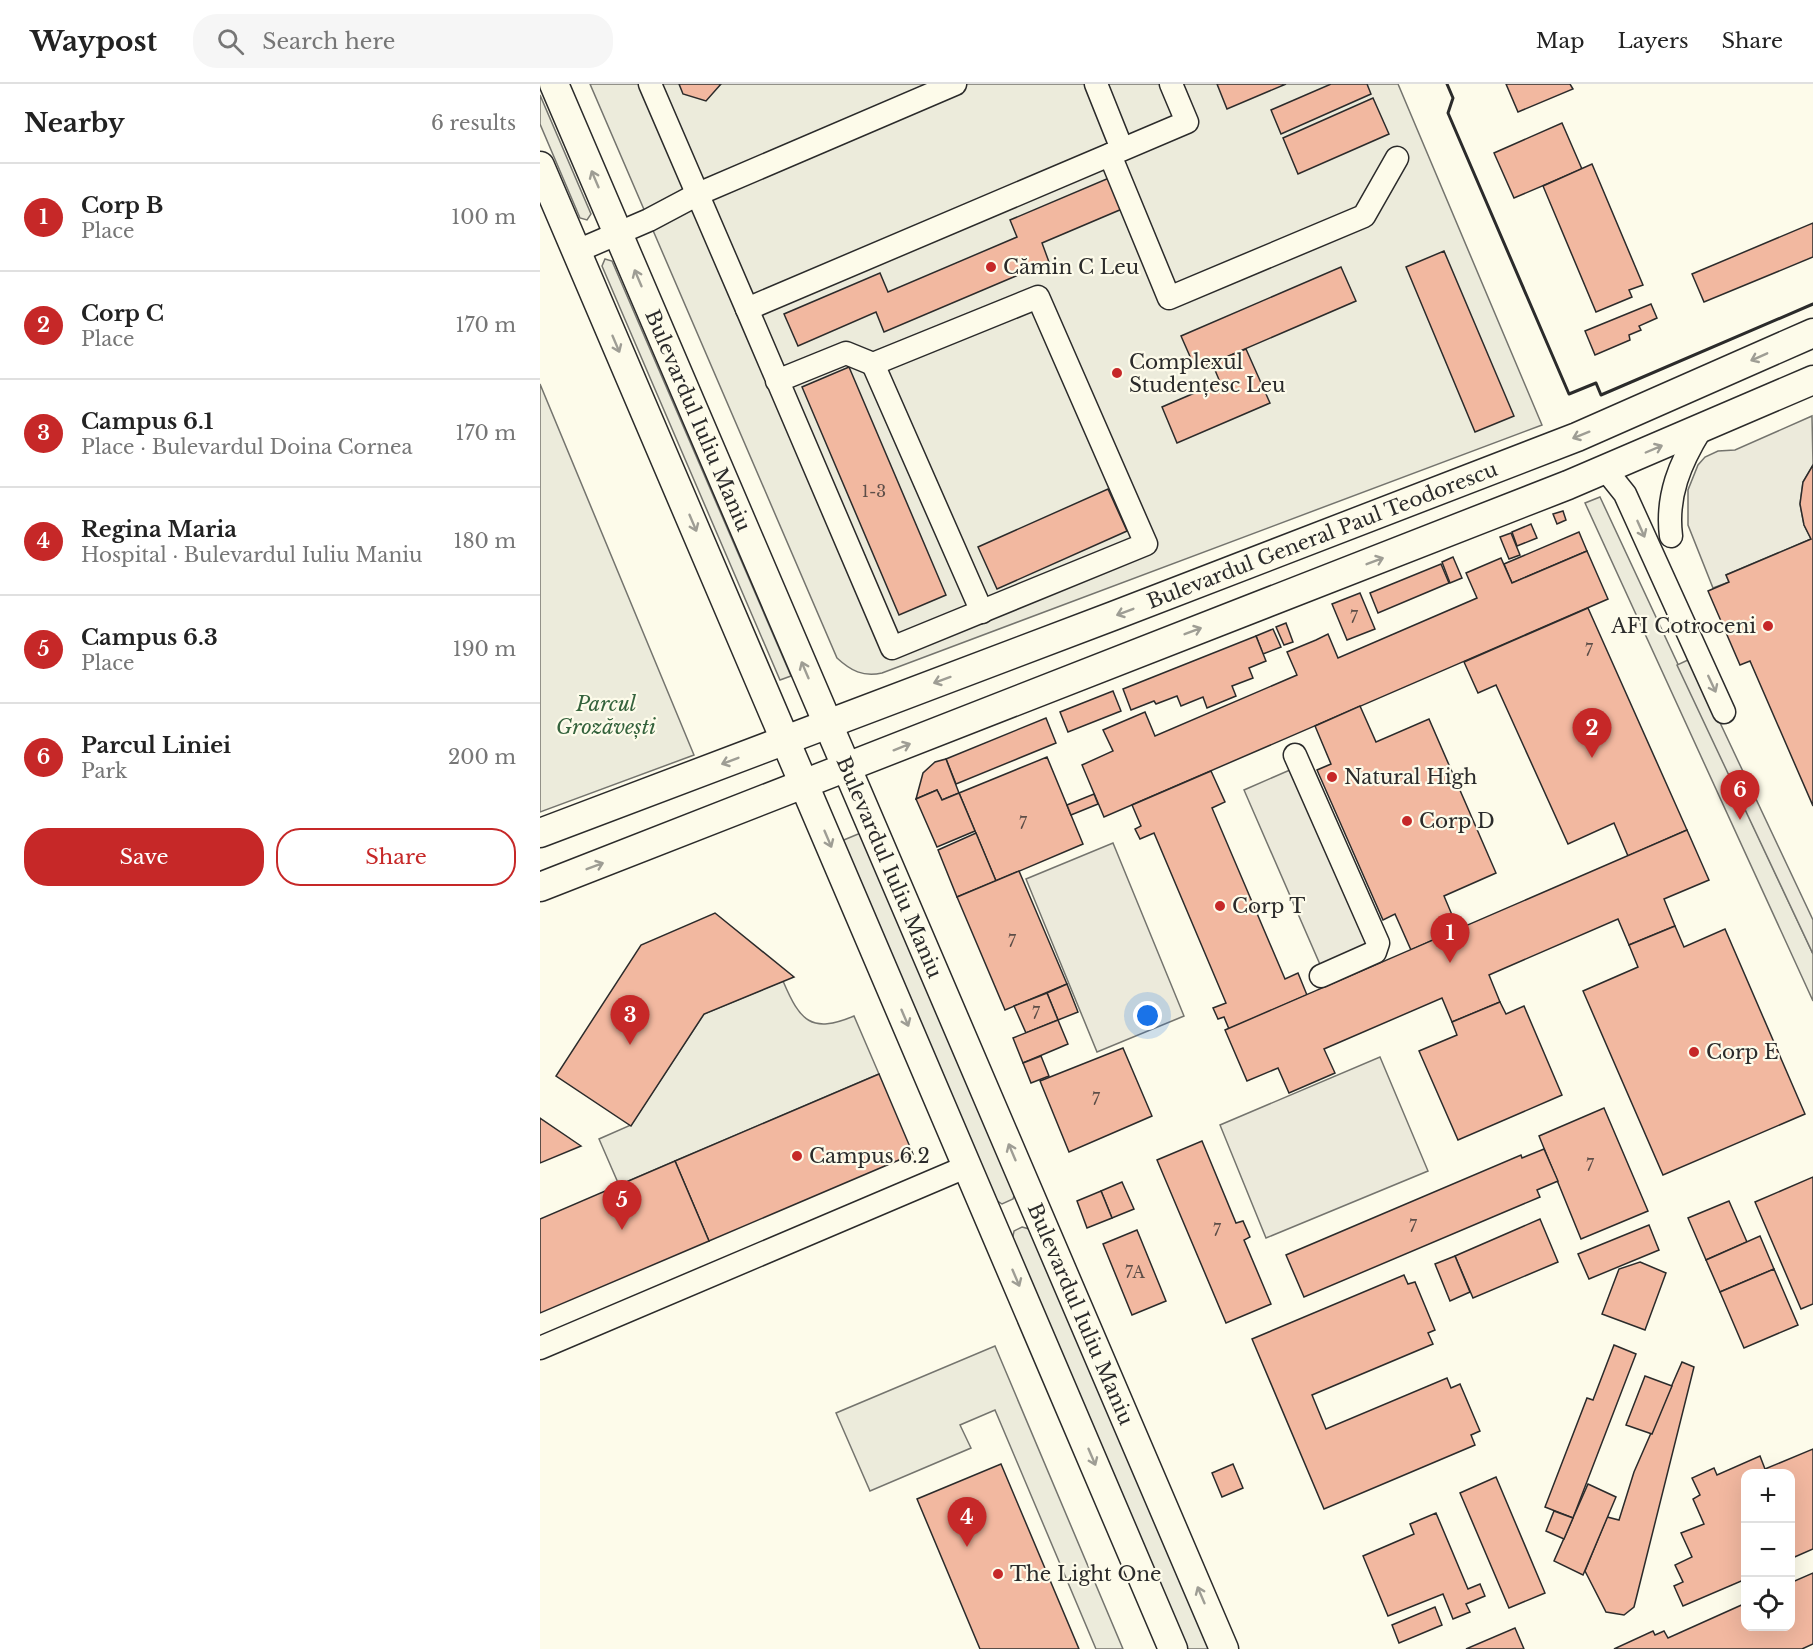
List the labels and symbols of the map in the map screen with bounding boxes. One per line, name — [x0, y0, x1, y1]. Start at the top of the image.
one-way arrow — [589, 170, 600, 188]
place label: Cămin C Leu — [1003, 255, 1139, 279]
marker: Cămin C Leu — [984, 260, 998, 274]
one-way arrow — [632, 269, 643, 288]
street label: Bulevardul Iuliu Maniu — [640, 306, 756, 535]
one-way arrow — [611, 334, 622, 352]
place label: Complexul Studențesc Leu — [1129, 350, 1285, 398]
one-way arrow — [1751, 352, 1769, 363]
marker: Complexul Studențesc Leu — [1110, 366, 1124, 380]
one-way arrow — [1572, 430, 1590, 441]
one-way arrow — [1644, 443, 1662, 454]
street label: Bulevardul General Paul Teodorescu — [1144, 457, 1501, 614]
house number: 1-3 — [862, 481, 886, 501]
one-way arrow — [688, 513, 699, 532]
one-way arrow — [1636, 519, 1647, 537]
one-way arrow — [1365, 554, 1384, 565]
one-way arrow — [1116, 607, 1135, 618]
house number: 7 — [1350, 607, 1359, 627]
place label: AFI Cotroceni — [1610, 614, 1756, 638]
marker: AFI Cotroceni — [1761, 619, 1775, 633]
one-way arrow — [1184, 625, 1202, 636]
house number: 7 — [1585, 640, 1594, 660]
one-way arrow — [799, 661, 810, 680]
one-way arrow — [933, 675, 952, 686]
one-way arrow — [1706, 675, 1718, 693]
park label: Parcul Grozăvești — [556, 692, 656, 739]
pin: 2 — [1572, 708, 1612, 758]
one-way arrow — [892, 741, 910, 752]
street label: Bulevardul Iuliu Maniu — [831, 753, 947, 982]
one-way arrow — [721, 757, 740, 768]
place label: Natural High — [1344, 765, 1477, 789]
marker: Natural High — [1325, 770, 1339, 784]
pin: 6 — [1720, 770, 1760, 820]
place label: Corp D — [1419, 809, 1495, 833]
house number: 7 — [1019, 813, 1028, 833]
marker: Corp D — [1400, 814, 1414, 828]
one-way arrow — [823, 830, 834, 848]
one-way arrow — [585, 860, 603, 871]
place label: Corp T — [1232, 894, 1305, 918]
marker: Corp T — [1213, 899, 1227, 913]
pin: 1 — [1430, 914, 1470, 963]
house number: 7 — [1008, 931, 1017, 951]
pin: 3 — [610, 996, 650, 1045]
your location — [1133, 1001, 1162, 1030]
house number: 7 — [1032, 1003, 1041, 1023]
one-way arrow — [899, 1009, 911, 1027]
place label: Corp E — [1706, 1040, 1779, 1064]
marker: Corp E — [1687, 1045, 1701, 1059]
house number: 7 — [1092, 1089, 1101, 1109]
one-way arrow — [1006, 1143, 1017, 1162]
place label: Campus 6.2 — [809, 1144, 930, 1168]
marker: Campus 6.2 — [790, 1149, 804, 1163]
house number: 7 — [1586, 1155, 1595, 1175]
pin: 5 — [602, 1180, 641, 1230]
street label: Bulevardul Iuliu Maniu — [1023, 1200, 1139, 1428]
house number: 7 — [1409, 1216, 1418, 1236]
house number: 7 — [1213, 1220, 1222, 1240]
house number: 7A — [1125, 1262, 1146, 1282]
one-way arrow — [1011, 1268, 1022, 1286]
one-way arrow — [1087, 1448, 1098, 1466]
pin: 4 — [948, 1498, 986, 1547]
place label: The Light One — [1010, 1562, 1162, 1586]
marker: The Light One — [991, 1567, 1005, 1581]
one-way arrow — [1195, 1587, 1207, 1605]

